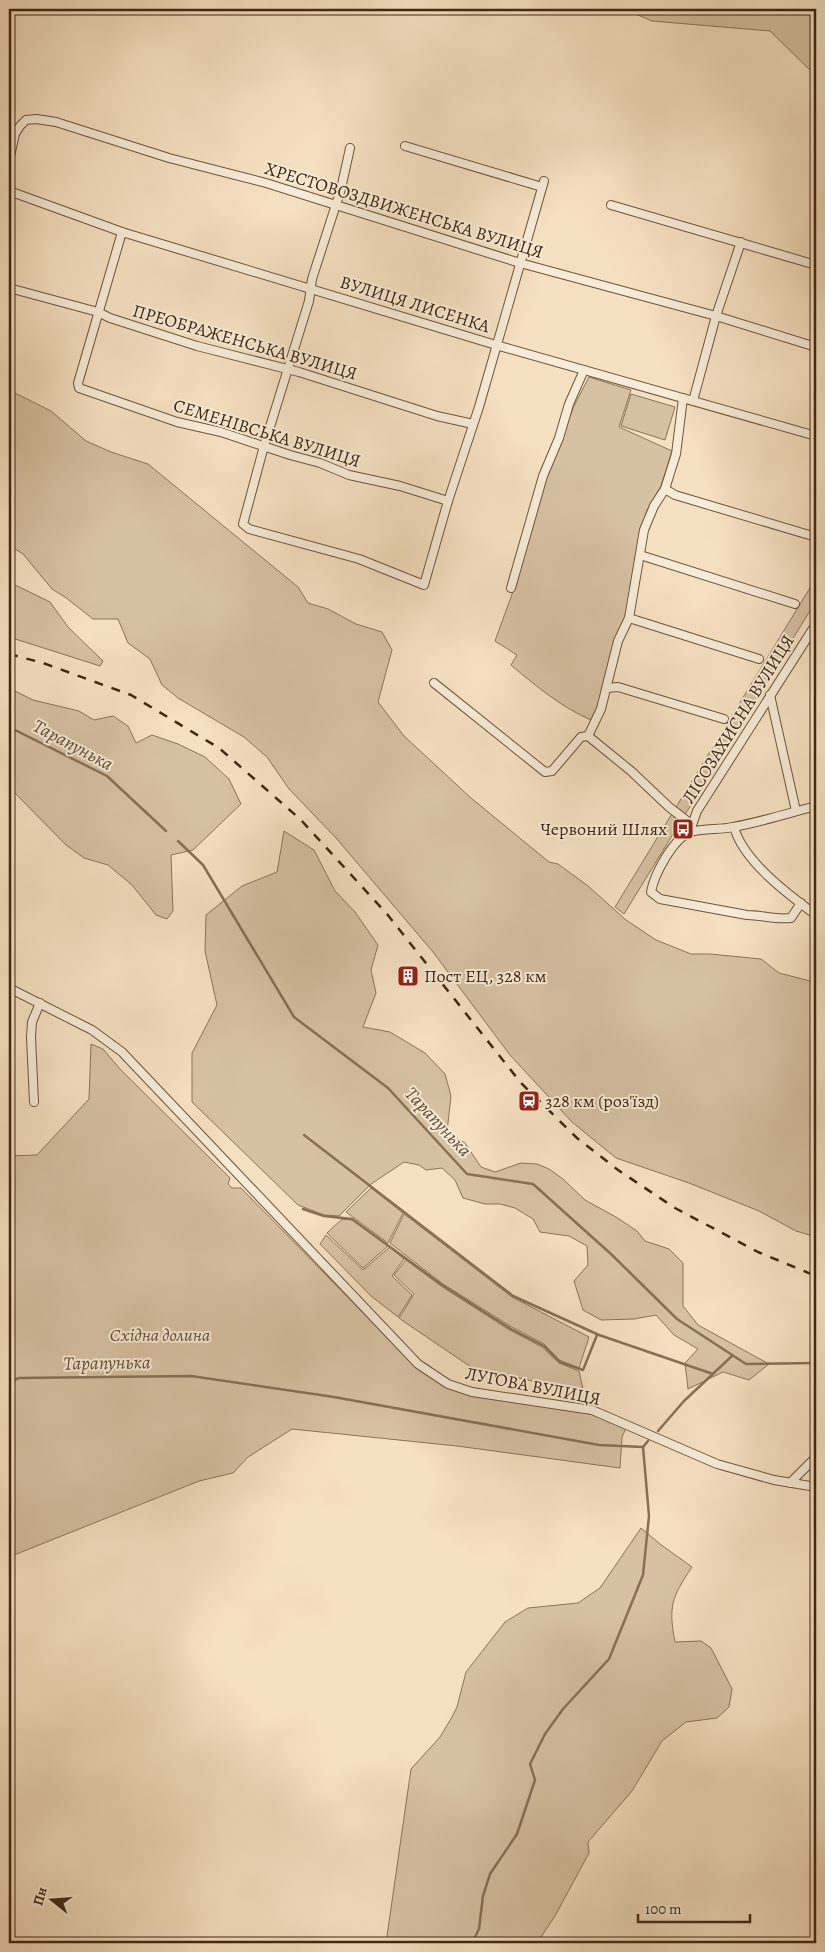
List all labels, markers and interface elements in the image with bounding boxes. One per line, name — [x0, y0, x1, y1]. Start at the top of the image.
street label: ХРЕСТОВОЗДВИЖЕНСЬКА ВУЛИЦЯ — [262, 156, 546, 264]
street label: ВУЛИЦЯ ЛИСЕНКА — [337, 270, 493, 338]
street label: ПРЕОБРАЖЕНСЬКА ВУЛИЦЯ — [130, 298, 360, 386]
street label: СЕМЕНІВСЬКА ВУЛИЦЯ — [170, 393, 364, 473]
street label: ЛІСОЗАХИСНА ВУЛИЦЯ — [676, 630, 800, 808]
water label: Тарапунька — [28, 713, 118, 777]
place label: Червоний Шлях — [540, 817, 667, 841]
bus stop icon: Червоний Шлях — [671, 817, 695, 841]
building icon: Пост ЕЦ, 328 км — [396, 964, 420, 988]
place label: Пост ЕЦ, 328 км — [424, 964, 547, 988]
water label: Тарапунька — [399, 1081, 477, 1163]
station icon: 328 км (роз'їзд) — [517, 1089, 541, 1113]
place label: 328 км (роз'їзд) — [545, 1089, 659, 1113]
park label: Східна долина — [110, 1323, 210, 1347]
water label: Тарапунька — [63, 1349, 151, 1377]
street label: ЛУГОВА ВУЛИЦЯ — [463, 1361, 603, 1411]
north arrow — [28, 1874, 78, 1924]
text: Пн — [28, 1885, 52, 1908]
scale bar — [638, 1892, 750, 1924]
text: 100 m — [645, 1899, 682, 1919]

